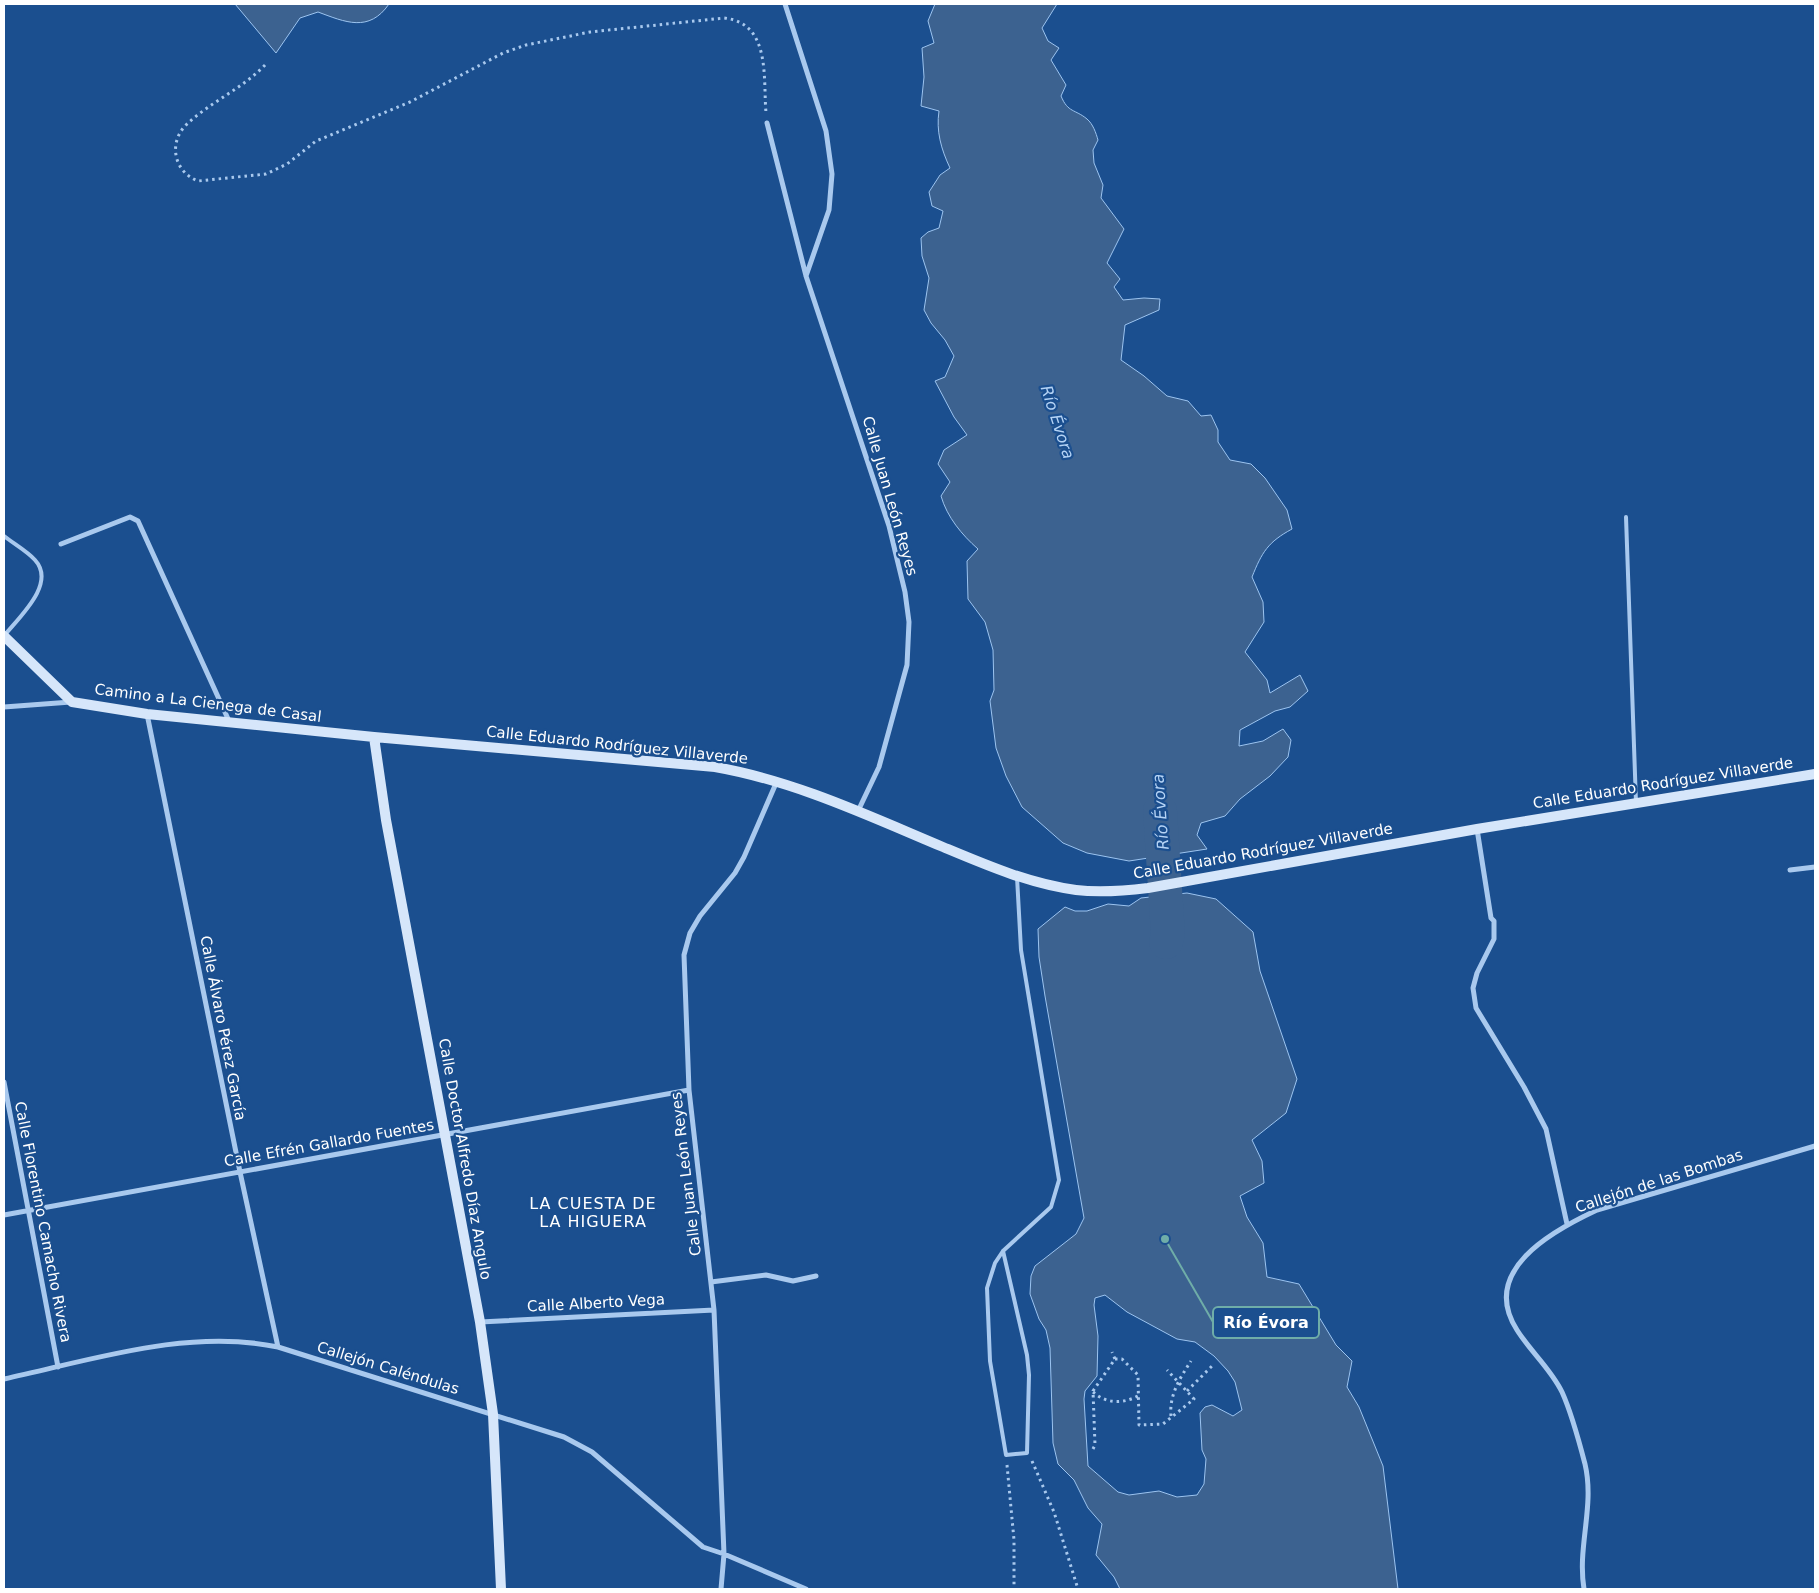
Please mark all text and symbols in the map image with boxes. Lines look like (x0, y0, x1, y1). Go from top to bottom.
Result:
water label: Río Évora (1037, 383, 1078, 461)
street label: Calle Juan León Reyes (859, 414, 921, 578)
street label: Camino a La Cienega de Casal (93, 680, 323, 726)
street label: Calle Eduardo Rodríguez Villaverde (485, 722, 749, 768)
street label: Calle Eduardo Rodríguez Villaverde (1532, 754, 1794, 812)
water label: Río Évora (1148, 773, 1173, 851)
street label: Calle Eduardo Rodríguez Villaverde (1132, 819, 1394, 883)
street label: Calle Álvaro Pérez García (196, 934, 251, 1122)
street label: Calle Doctor Alfredo Díaz Angulo (435, 1037, 495, 1281)
street label: Calle Juan León Reyes (667, 1091, 705, 1257)
street label: Calle Florentino Camacho Rivera (11, 1100, 75, 1344)
street label: Calle Efrén Gallardo Fuentes (223, 1116, 436, 1170)
street label: Callejón de las Bombas (1573, 1145, 1745, 1217)
district label: LA CUESTA DE LA HIGUERA (529, 1194, 657, 1231)
street label: Calle Alberto Vega (527, 1290, 665, 1316)
callout: Río Évora (1213, 1307, 1319, 1338)
text: Río Évora (1223, 1313, 1309, 1332)
street label: Callejón Caléndulas (315, 1338, 461, 1398)

